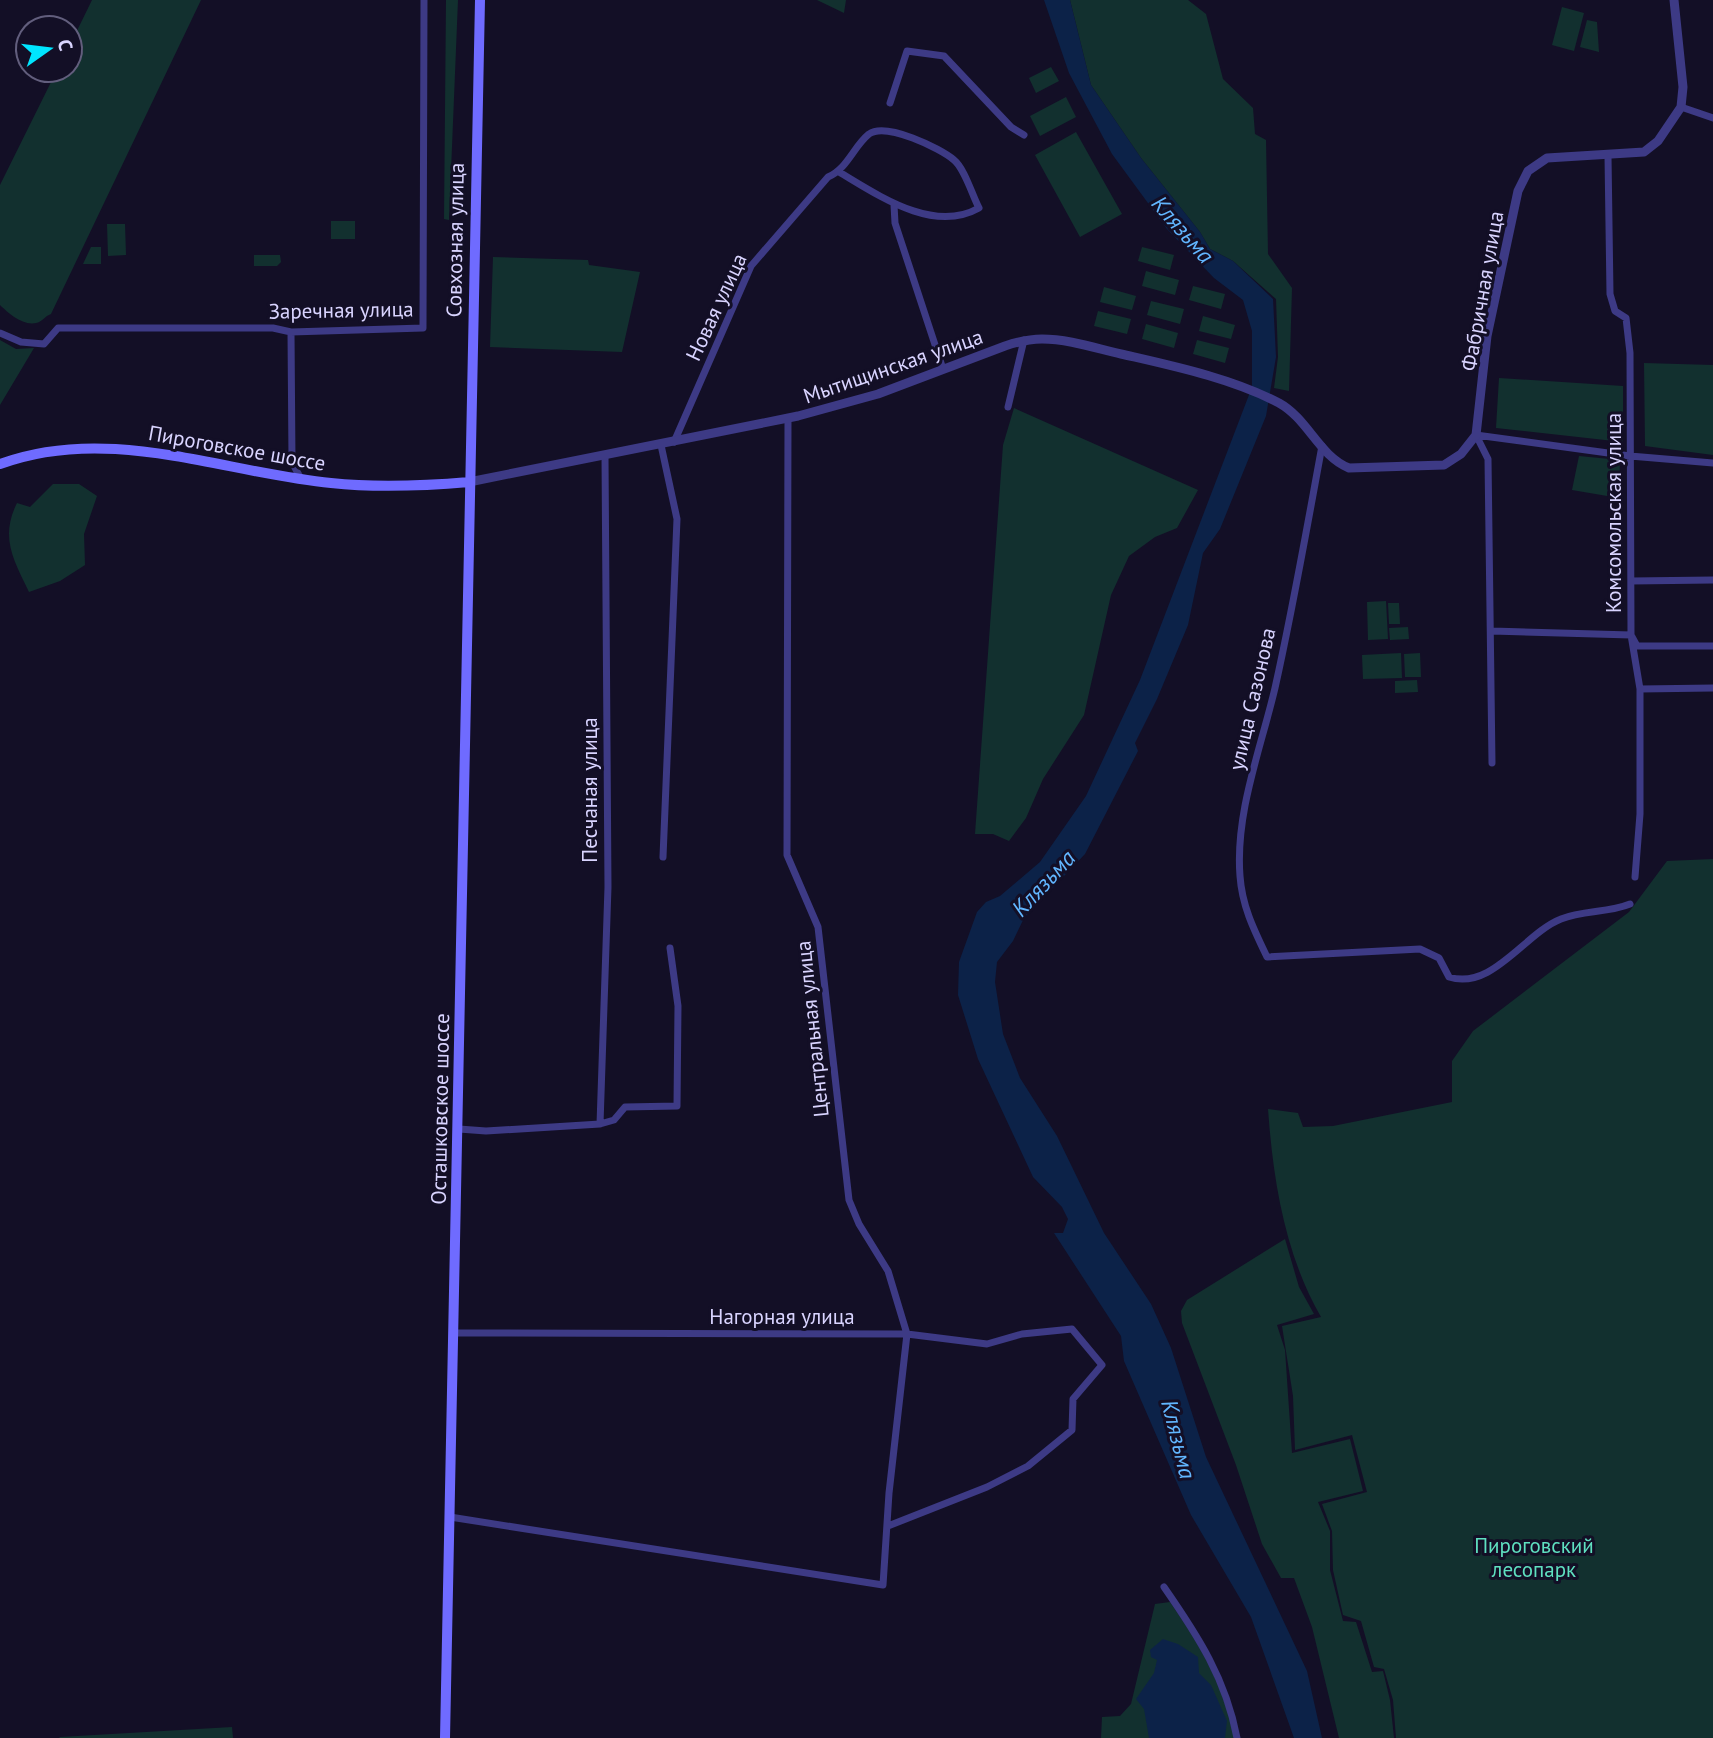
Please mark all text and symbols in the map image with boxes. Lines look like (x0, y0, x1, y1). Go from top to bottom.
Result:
north arrow (14, 14, 84, 84)
text: С (53, 37, 79, 53)
street label: Совхозная улица (440, 162, 470, 318)
water label: Клязьма (1146, 189, 1220, 269)
street label: Фабричная улица (1455, 209, 1509, 373)
street label: Новая улица (679, 249, 753, 365)
street label: Заречная улица (268, 295, 414, 325)
street label: Мытищинская улица (800, 323, 986, 409)
street label: Комсомольская улица (1600, 413, 1627, 613)
street label: Пироговское шоссе (146, 419, 328, 477)
street label: улица Сазонова (1222, 625, 1282, 773)
street label: Песчаная улица (576, 717, 603, 863)
water label: Клязьма (1005, 844, 1081, 922)
street label: Центральная улица (789, 939, 835, 1119)
street label: Осташковское шоссе (425, 1013, 455, 1205)
street label: Нагорная улица (709, 1303, 855, 1330)
water label: Клязьма (1155, 1396, 1203, 1482)
park label: Пироговский лесопарк (1474, 1532, 1594, 1583)

